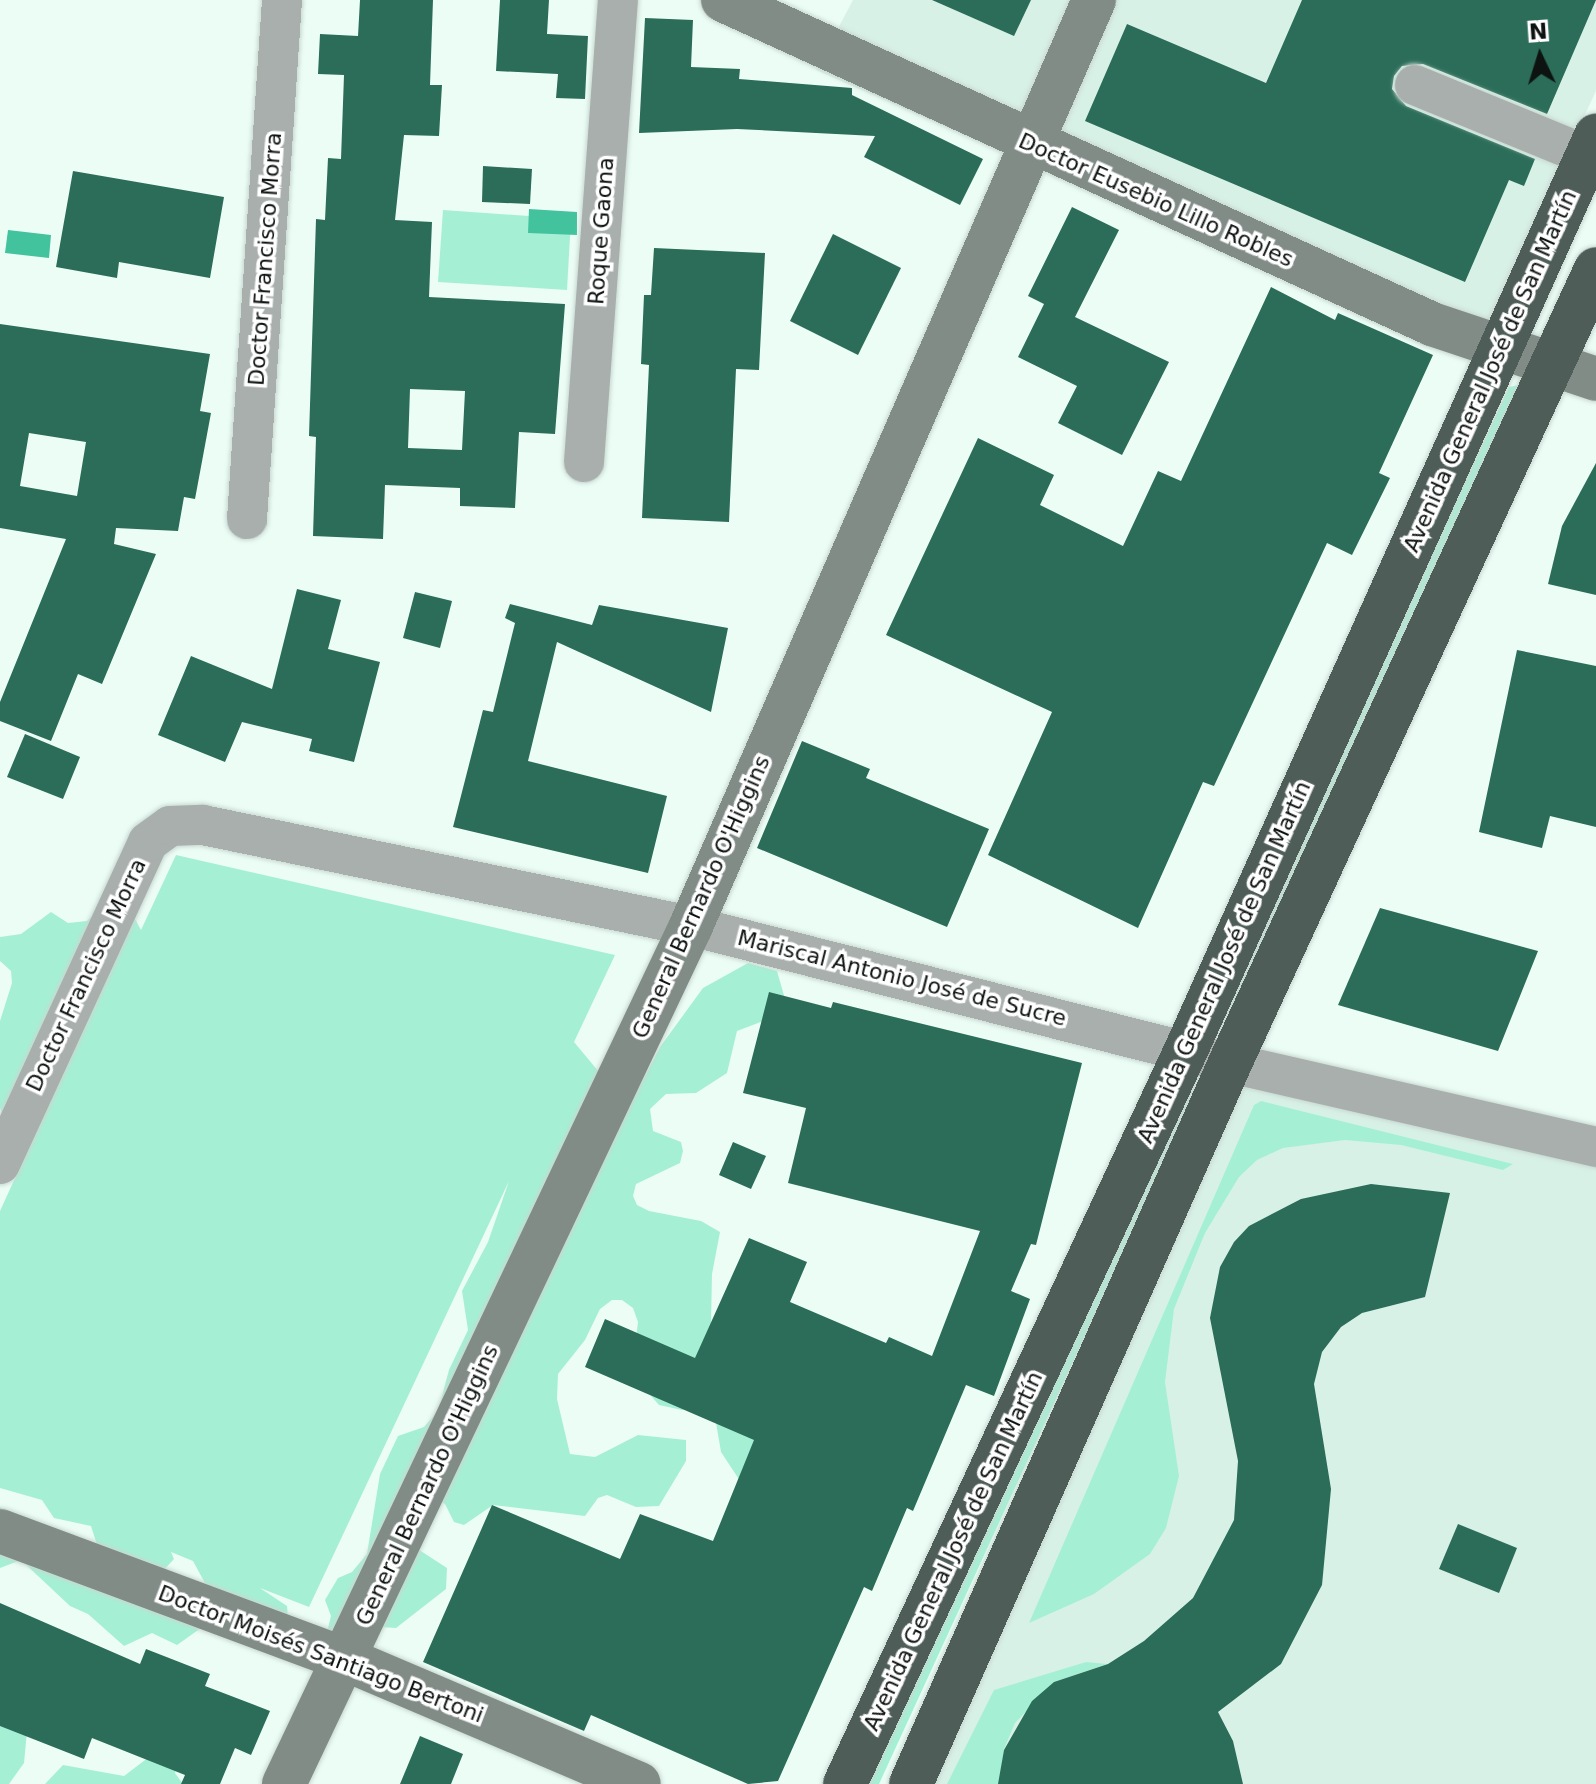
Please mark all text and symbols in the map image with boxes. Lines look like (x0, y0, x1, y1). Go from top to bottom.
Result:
north arrow (1500, 16, 1580, 96)
text: N (1528, 18, 1548, 45)
street label: Doctor Eusebio Lillo Robles (1015, 127, 1297, 273)
street label: Doctor Francisco Morra (243, 131, 287, 387)
street label: Roque Gaona (583, 156, 619, 306)
street label: Avenida General José de San Martín (1398, 186, 1582, 556)
street label: General Bernardo O'Higgins (627, 751, 775, 1043)
street label: Avenida General José de San Martín (1132, 777, 1316, 1147)
street label: Doctor Francisco Morra (20, 854, 152, 1096)
street label: Mariscal Antonio José de Sucre (735, 924, 1069, 1032)
street label: General Bernardo O'Higgins (350, 1340, 504, 1630)
street label: Avenida General José de San Martín (858, 1367, 1048, 1735)
street label: Doctor Moisés Santiago Bertoni (155, 1580, 487, 1728)

